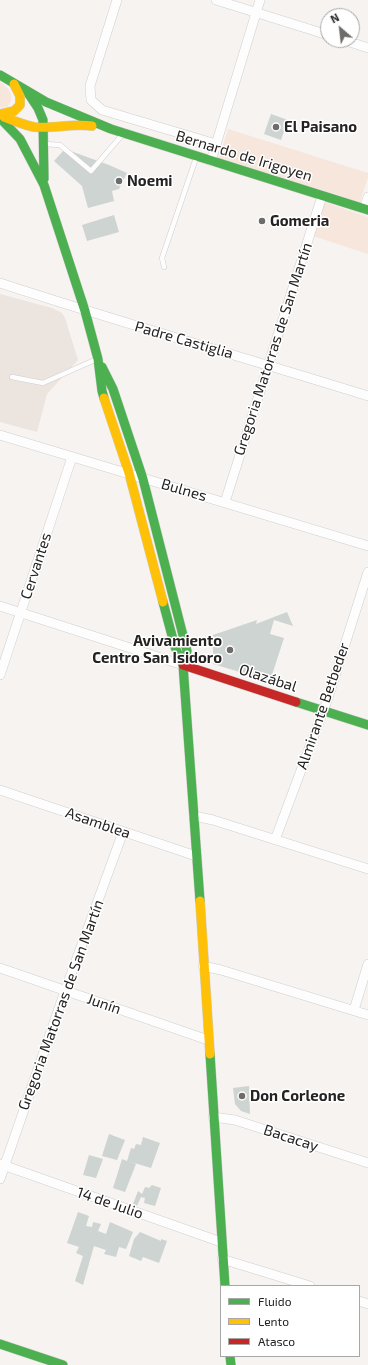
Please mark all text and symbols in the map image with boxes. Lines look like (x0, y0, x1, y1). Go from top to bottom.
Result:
north arrow (320, 8, 360, 48)
text: N (328, 10, 341, 25)
place label: El Paisano (284, 118, 357, 136)
marker: El Paisano (271, 122, 281, 132)
street label: Bernardo de Irigoyen (174, 127, 314, 185)
place label: Noemi (127, 172, 172, 190)
marker: Noemi (114, 176, 124, 186)
place label: Gomeria (270, 212, 329, 230)
marker: Gomeria (257, 216, 267, 226)
street label: Gregoria Matorras de San Martín (230, 240, 316, 458)
street label: Padre Castiglia (133, 317, 235, 363)
street label: Bulnes (159, 475, 209, 505)
street label: Cervantes (17, 530, 55, 602)
place label: Avivamiento Centro San Isidoro (92, 632, 222, 667)
street label: Almirante Betbeder (293, 640, 353, 772)
marker: Avivamiento Centro San Isidoro (225, 645, 235, 655)
street label: Olazábal (237, 660, 299, 696)
street label: Asamblea (63, 803, 133, 843)
street label: Gregoria Matorras de San Martín (14, 897, 108, 1113)
street label: Junín (85, 990, 123, 1018)
place label: Don Corleone (250, 1087, 345, 1105)
marker: Don Corleone (237, 1091, 247, 1101)
street label: Bacacay (261, 1121, 321, 1155)
street label: 14 de Julio (75, 1183, 145, 1223)
legend (220, 1285, 360, 1357)
text: Fluido (258, 1294, 292, 1308)
text: Lento (258, 1314, 289, 1328)
text: Atasco (258, 1334, 295, 1348)

